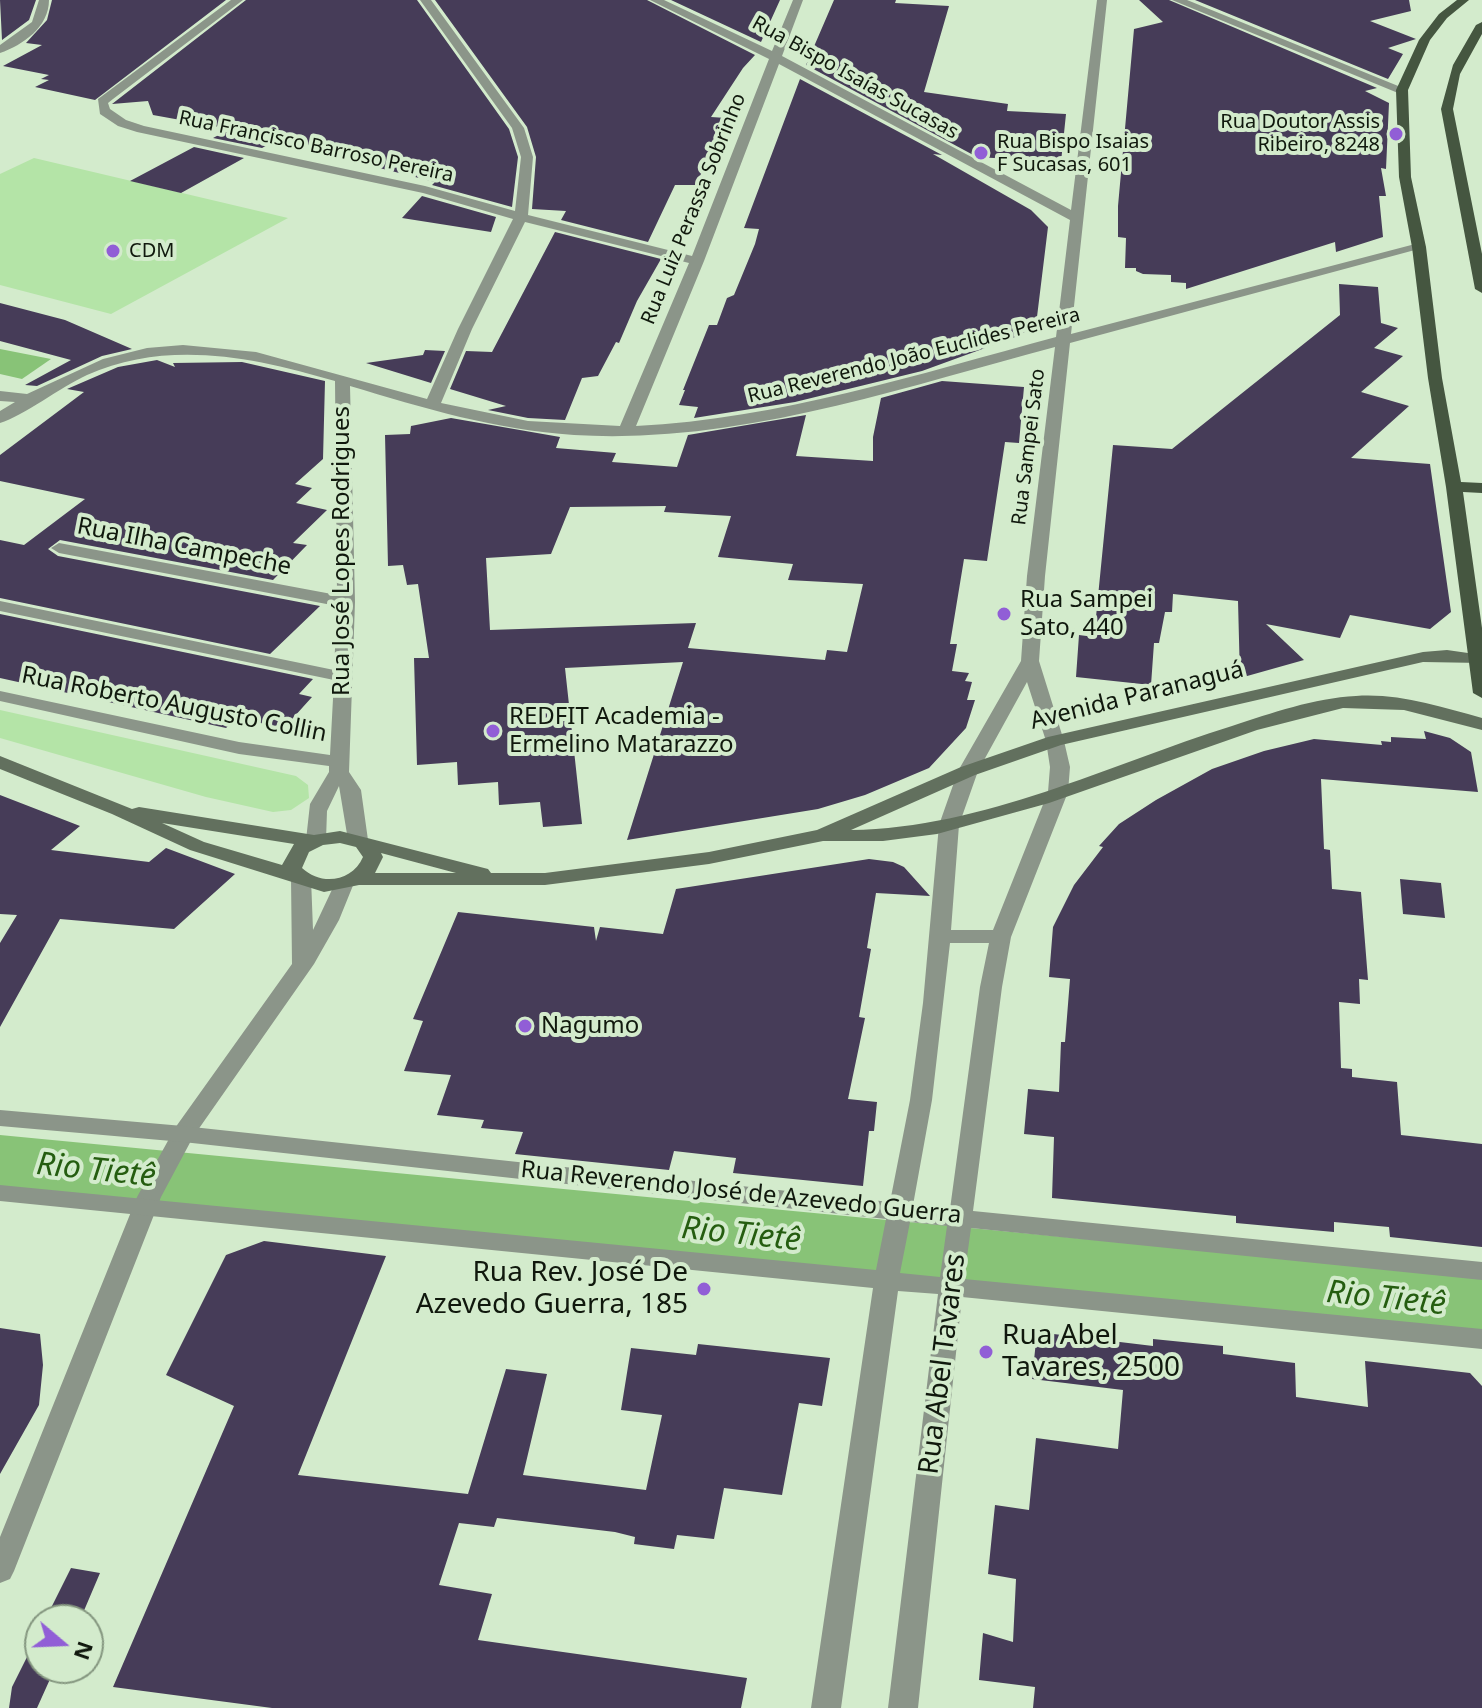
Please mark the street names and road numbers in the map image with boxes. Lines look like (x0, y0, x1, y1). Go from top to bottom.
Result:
street label: Rua Bispo Isaías Sucasas (748, 11, 962, 145)
street label: Rua Luiz Perassa Sobrinho (637, 90, 751, 328)
street label: Rua Francisco Barroso Pereira (176, 106, 456, 188)
street label: Rua Reverendo João Euclides Pereira (745, 303, 1083, 409)
street label: Rua Sampei Sato (1007, 367, 1051, 527)
street label: Rua José Lopes Rodrigues (328, 406, 356, 696)
street label: Rua Ilha Campeche (74, 512, 294, 582)
street label: Avenida Paranaguá (1027, 656, 1247, 736)
street label: Rua Roberto Augusto Collin (19, 661, 329, 749)
street label: Rua Reverendo José de Azevedo Guerra (519, 1156, 963, 1230)
street label: Rua Abel Tavares (913, 1252, 973, 1476)

